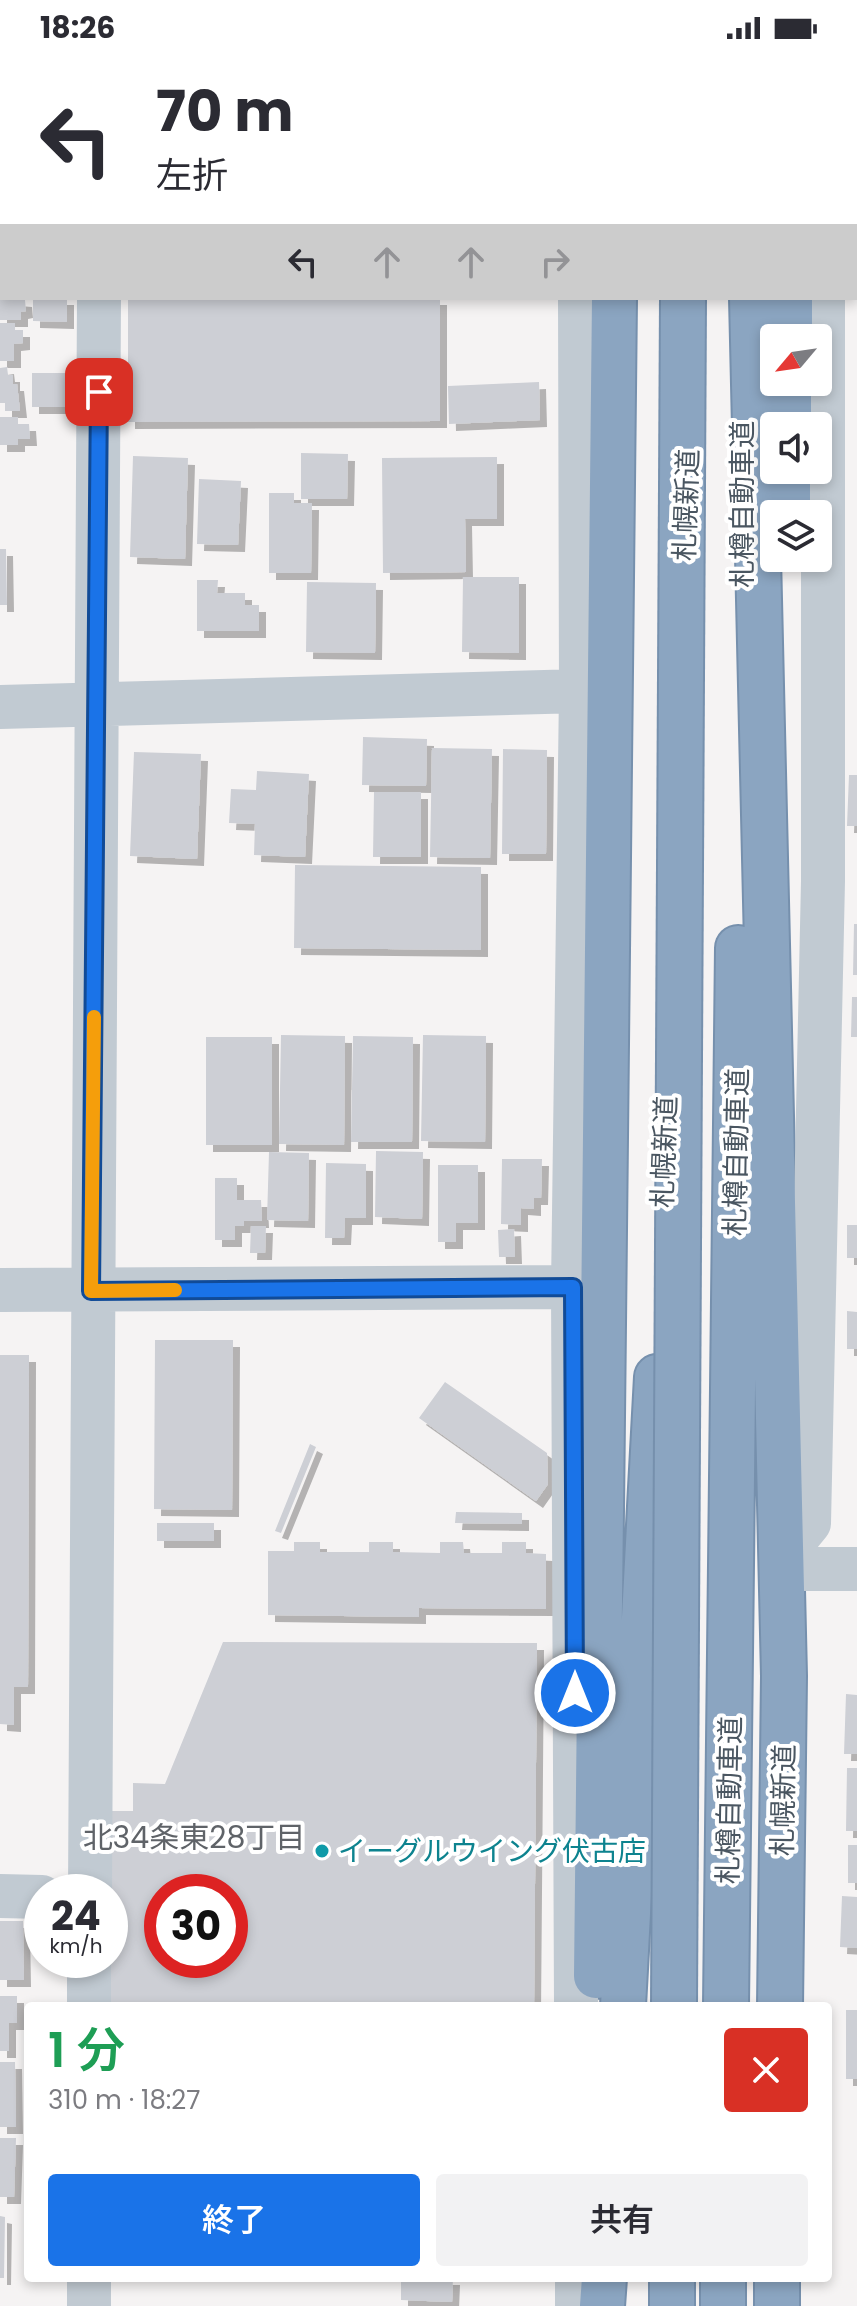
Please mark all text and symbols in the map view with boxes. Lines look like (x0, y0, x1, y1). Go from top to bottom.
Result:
text: 18:26 (40, 6, 115, 49)
text: 70 m (156, 72, 294, 151)
icon: left (24, 88, 128, 192)
text: 左折 (156, 150, 228, 201)
icon: left (281, 240, 325, 284)
icon: ahead (365, 240, 409, 284)
icon: ahead (449, 240, 493, 284)
icon: right (533, 240, 577, 284)
north arrow (760, 324, 832, 396)
map controls (760, 324, 832, 572)
pin (65, 358, 133, 426)
icon: arrive (77, 370, 121, 414)
button: sound (760, 412, 832, 484)
street label: 札樽自動車道 (723, 420, 762, 588)
street label: 札幌新道 (665, 448, 708, 562)
button: layers (760, 500, 832, 572)
street label: 札樽自動車道 (716, 1068, 757, 1236)
street label: 札幌新道 (643, 1095, 686, 1209)
position arrow (533, 1651, 617, 1735)
street label: 札樽自動車道 (709, 1716, 750, 1884)
street label: 札幌新道 (763, 1744, 804, 1856)
district label: 北34条東28丁目 (83, 1816, 305, 1859)
place label: イーグルウイング伏古店 (338, 1832, 646, 1871)
marker: イーグルウイング伏古店 (313, 1842, 331, 1860)
speed limit sign: 30 (144, 1874, 248, 1978)
text: 24 (51, 1888, 101, 1944)
text: km/h (49, 1932, 103, 1960)
text: 1 分 (48, 2017, 125, 2084)
button: close (724, 2028, 808, 2112)
text: 310 m · 18:27 (48, 2082, 201, 2118)
button: 終了 (48, 2174, 420, 2266)
button: 共有 (436, 2174, 808, 2266)

